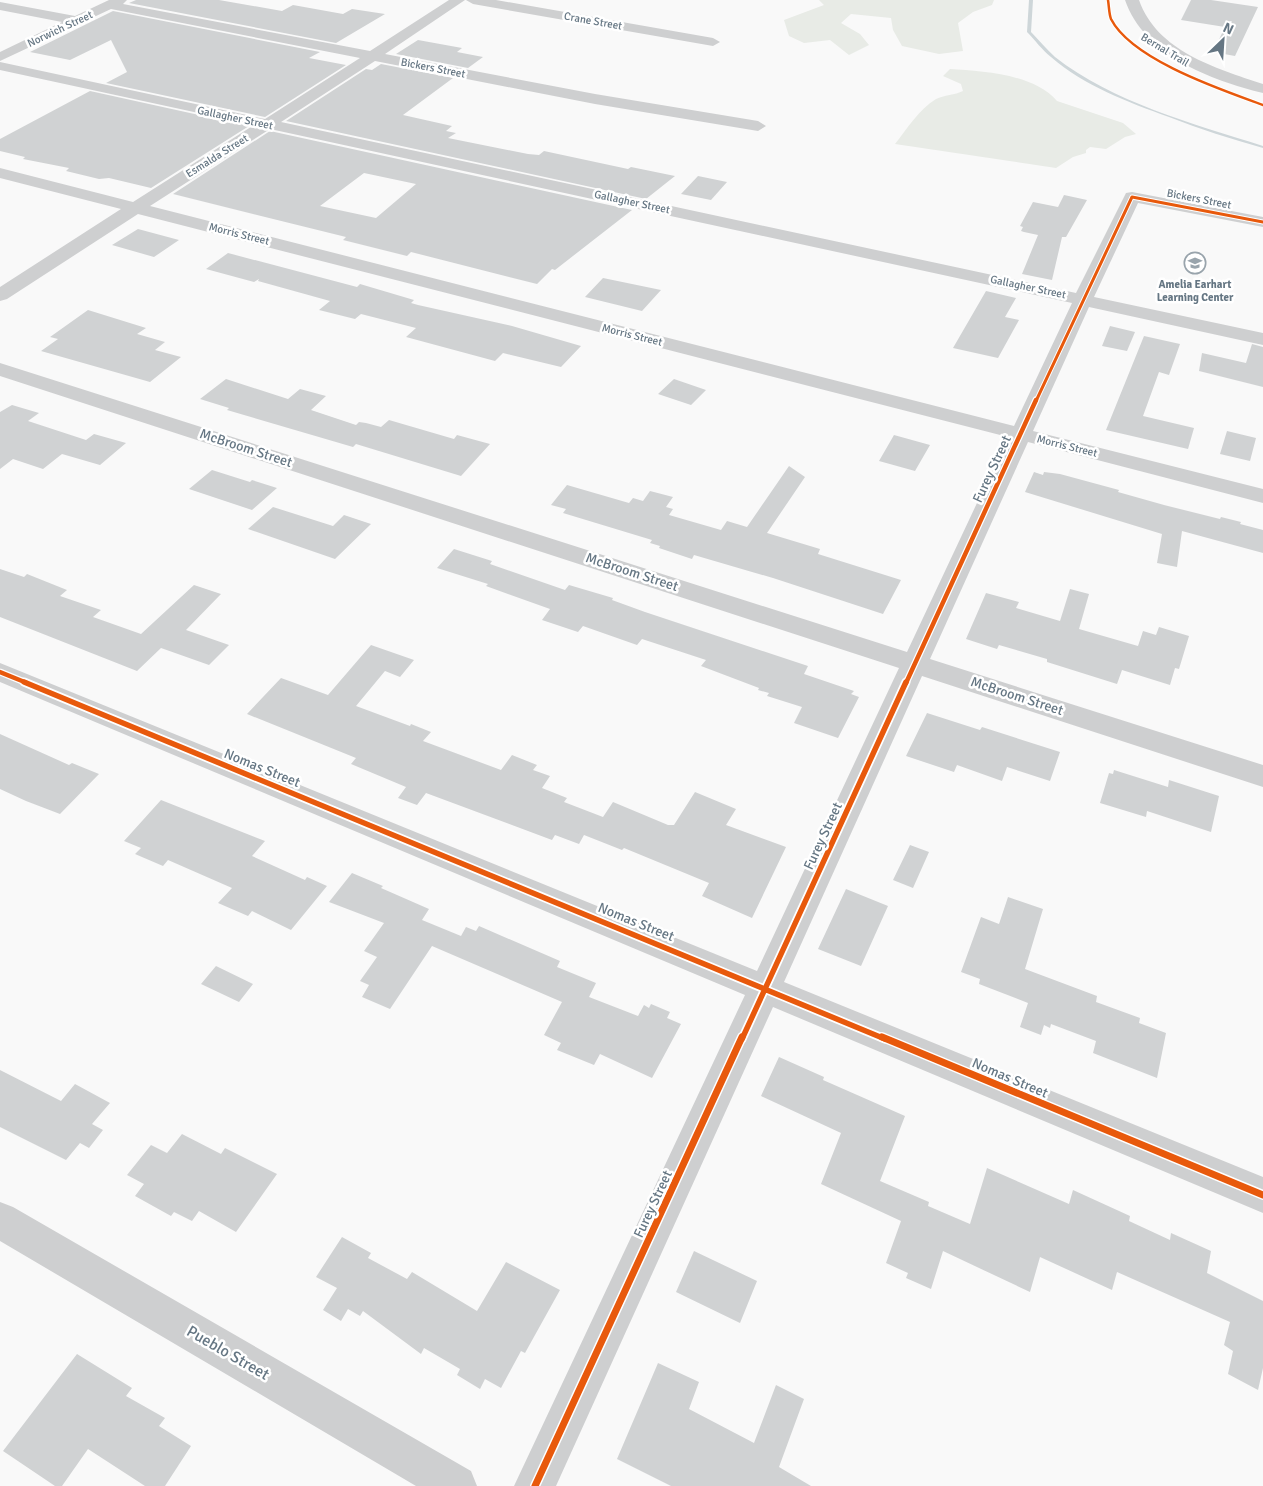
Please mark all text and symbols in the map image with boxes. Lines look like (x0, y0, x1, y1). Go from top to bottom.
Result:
street label: Norwich Street (25, 8, 95, 50)
street label: Crane Street (563, 9, 623, 33)
north arrow (1198, 15, 1248, 65)
text: N (1220, 19, 1236, 38)
street label: Bernal Trail (1138, 30, 1192, 70)
street label: Bickers Street (400, 55, 467, 81)
street label: Gallagher Street (196, 104, 274, 132)
street label: Esmalda Street (183, 132, 251, 180)
street label: Bickers Street (1166, 186, 1233, 212)
street label: Gallagher Street (593, 188, 671, 216)
street label: Morris Street (207, 220, 271, 248)
school or university icon: Amelia Earhart Learning Center (1183, 251, 1207, 275)
street label: Gallagher Street (989, 273, 1067, 301)
place label: Amelia Earhart Learning Center (1157, 278, 1234, 304)
street label: Morris Street (600, 321, 664, 349)
street label: McBroom Street (198, 425, 295, 471)
street label: Morris Street (1035, 432, 1099, 460)
street label: Furey Street (969, 433, 1015, 505)
street label: McBroom Street (584, 549, 681, 595)
street label: McBroom Street (969, 673, 1066, 719)
street label: Nomas Street (221, 745, 303, 791)
street label: Furey Street (800, 800, 846, 872)
street label: Nomas Street (595, 899, 677, 945)
street label: Nomas Street (970, 1054, 1051, 1102)
street label: Furey Street (630, 1168, 676, 1240)
street label: Pueblo Street (183, 1321, 273, 1385)

